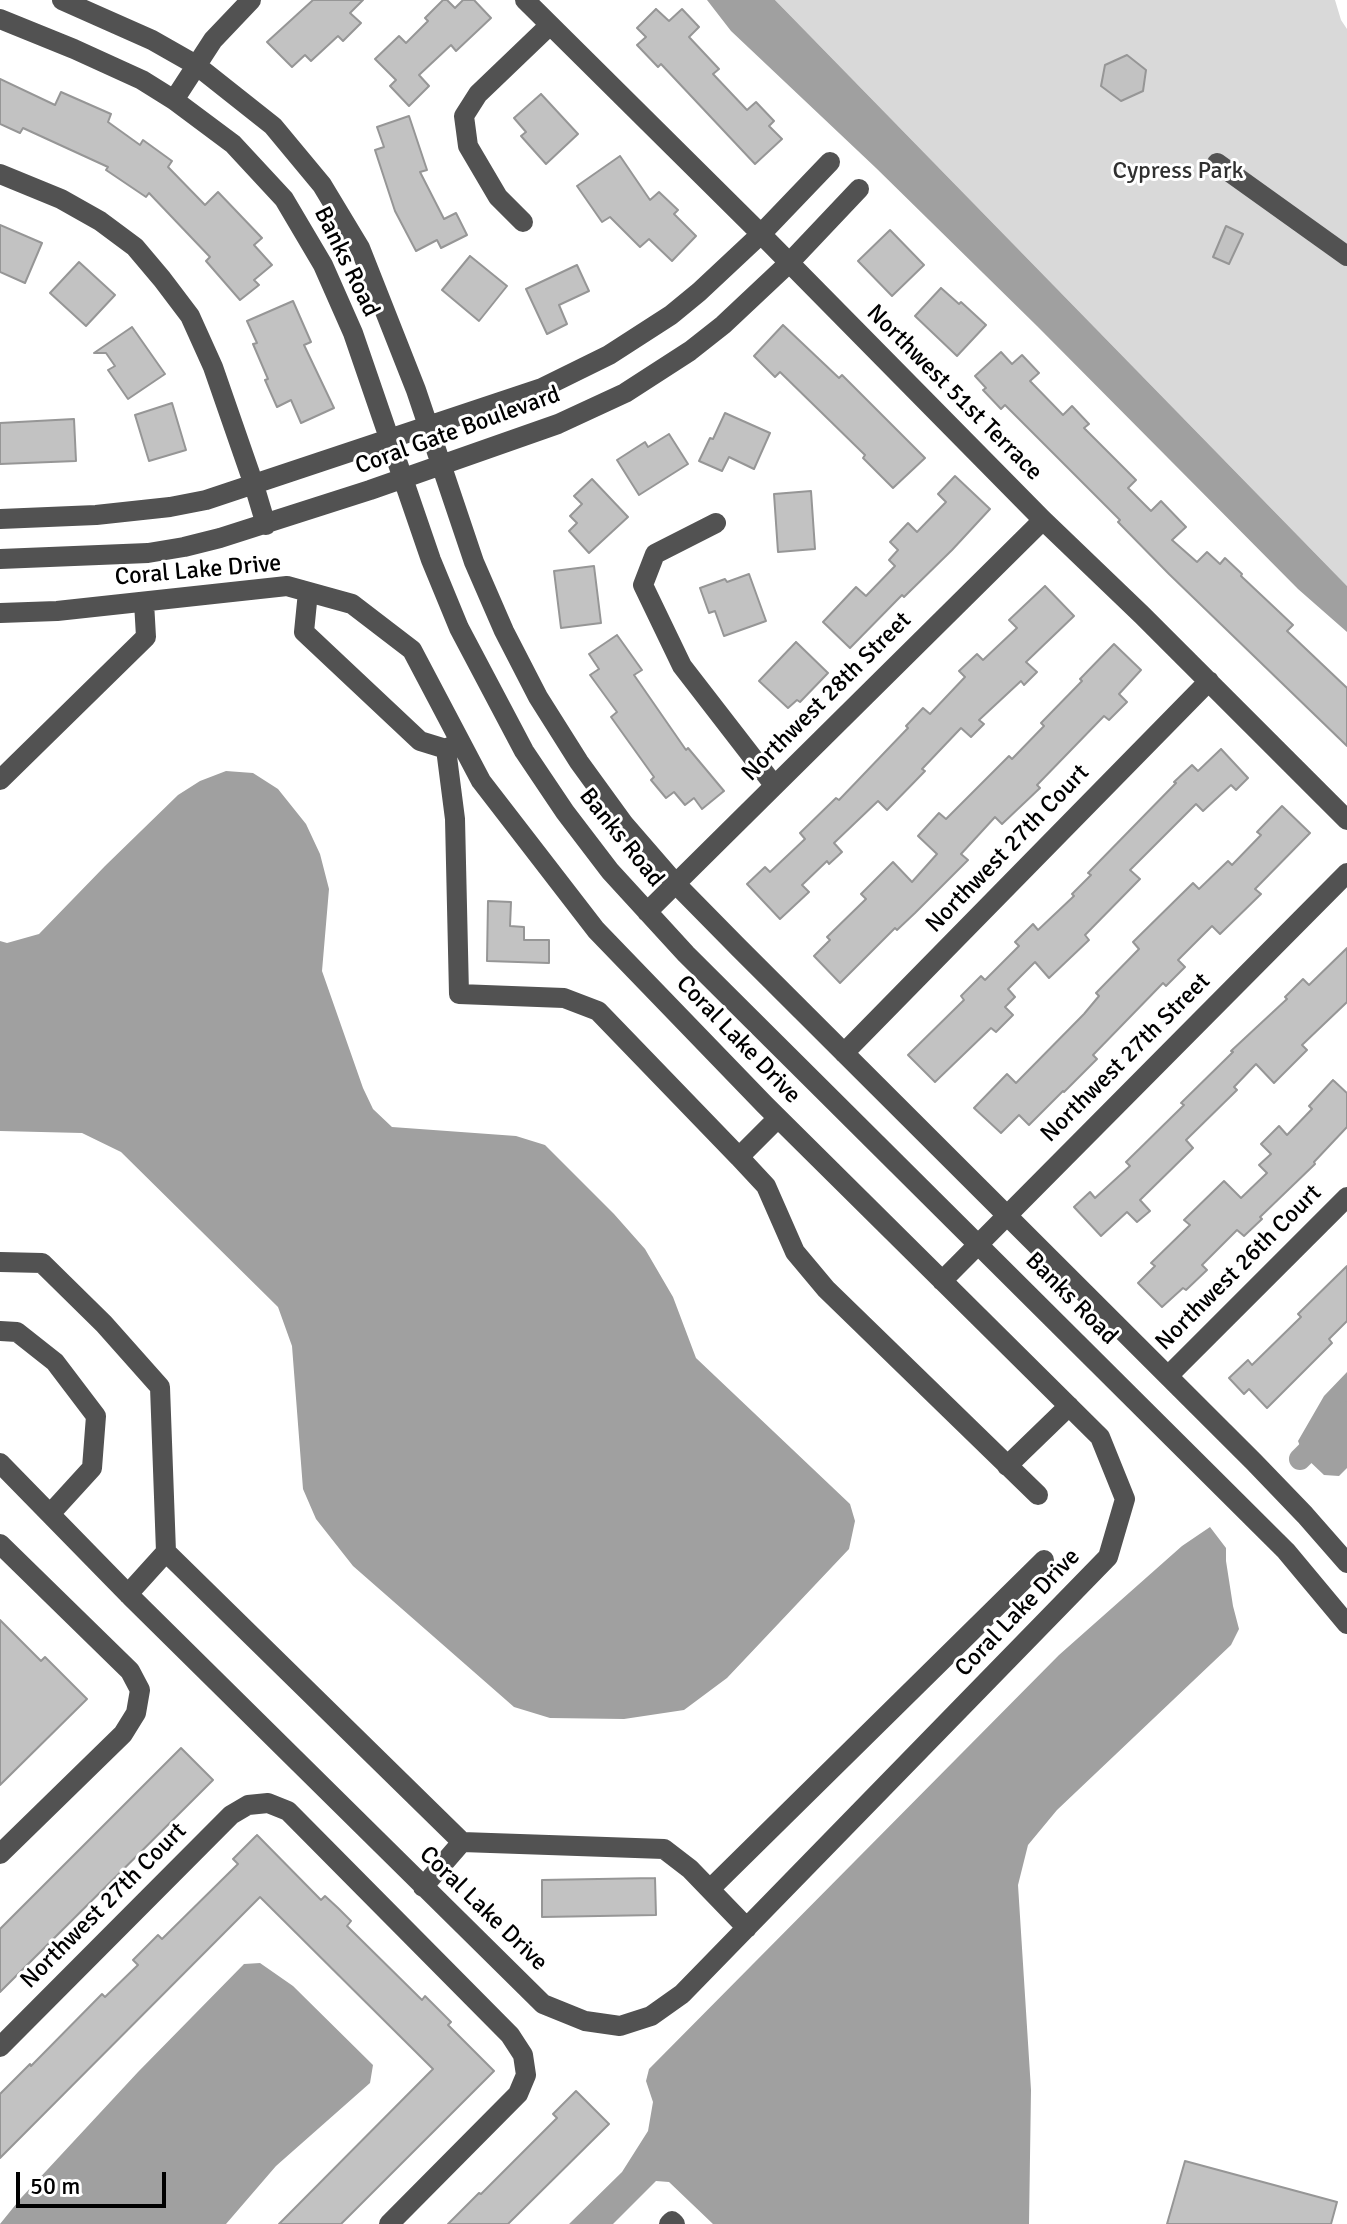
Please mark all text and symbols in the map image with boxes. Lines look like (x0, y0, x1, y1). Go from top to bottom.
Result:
park label: Cypress Park (1112, 158, 1244, 186)
street label: Banks Road (307, 202, 385, 322)
street label: Northwest 51st Terrace (860, 299, 1048, 487)
street label: Coral Gate Boulevard (352, 381, 564, 481)
street label: Coral Lake Drive (114, 549, 282, 593)
street label: Northwest 28th Street (736, 606, 918, 788)
street label: Northwest 27th Court (920, 759, 1096, 939)
street label: Banks Road (572, 783, 670, 893)
street label: Northwest 27th Street (1035, 967, 1217, 1149)
street label: Coral Lake Drive (670, 970, 806, 1110)
street label: Northwest 26th Court (1150, 1179, 1328, 1357)
street label: Banks Road (1019, 1247, 1123, 1351)
street label: Coral Lake Drive (950, 1543, 1086, 1683)
street label: Northwest 27th Court (15, 1817, 193, 1995)
street label: Coral Lake Drive (413, 1841, 553, 1977)
scale bar (20, 2156, 170, 2206)
text: 50 m (30, 2171, 80, 2201)

